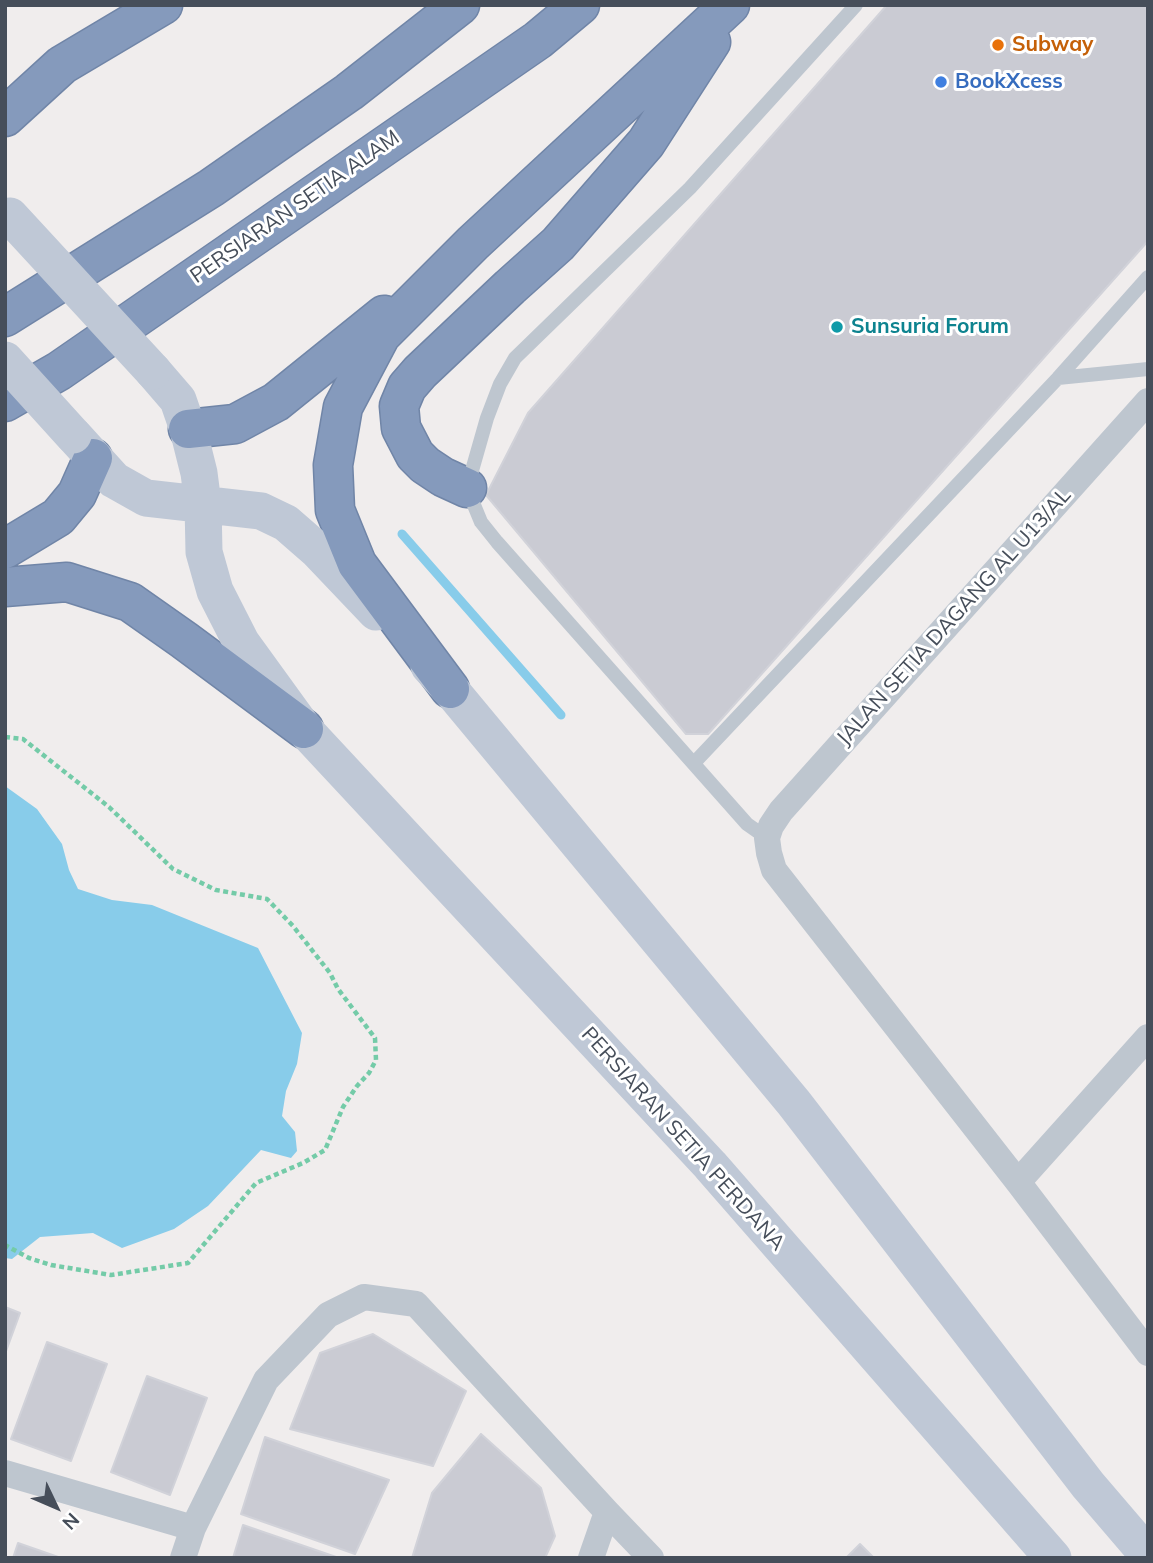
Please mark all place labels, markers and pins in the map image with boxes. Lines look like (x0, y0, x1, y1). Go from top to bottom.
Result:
place label: Subway (1012, 32, 1094, 58)
marker: Subway (990, 37, 1006, 53)
place label: BookXcess (955, 69, 1063, 95)
marker: BookXcess (933, 74, 949, 90)
place label: Sunsuria Forum (851, 314, 1009, 340)
marker: Sunsuria Forum (829, 319, 845, 335)

